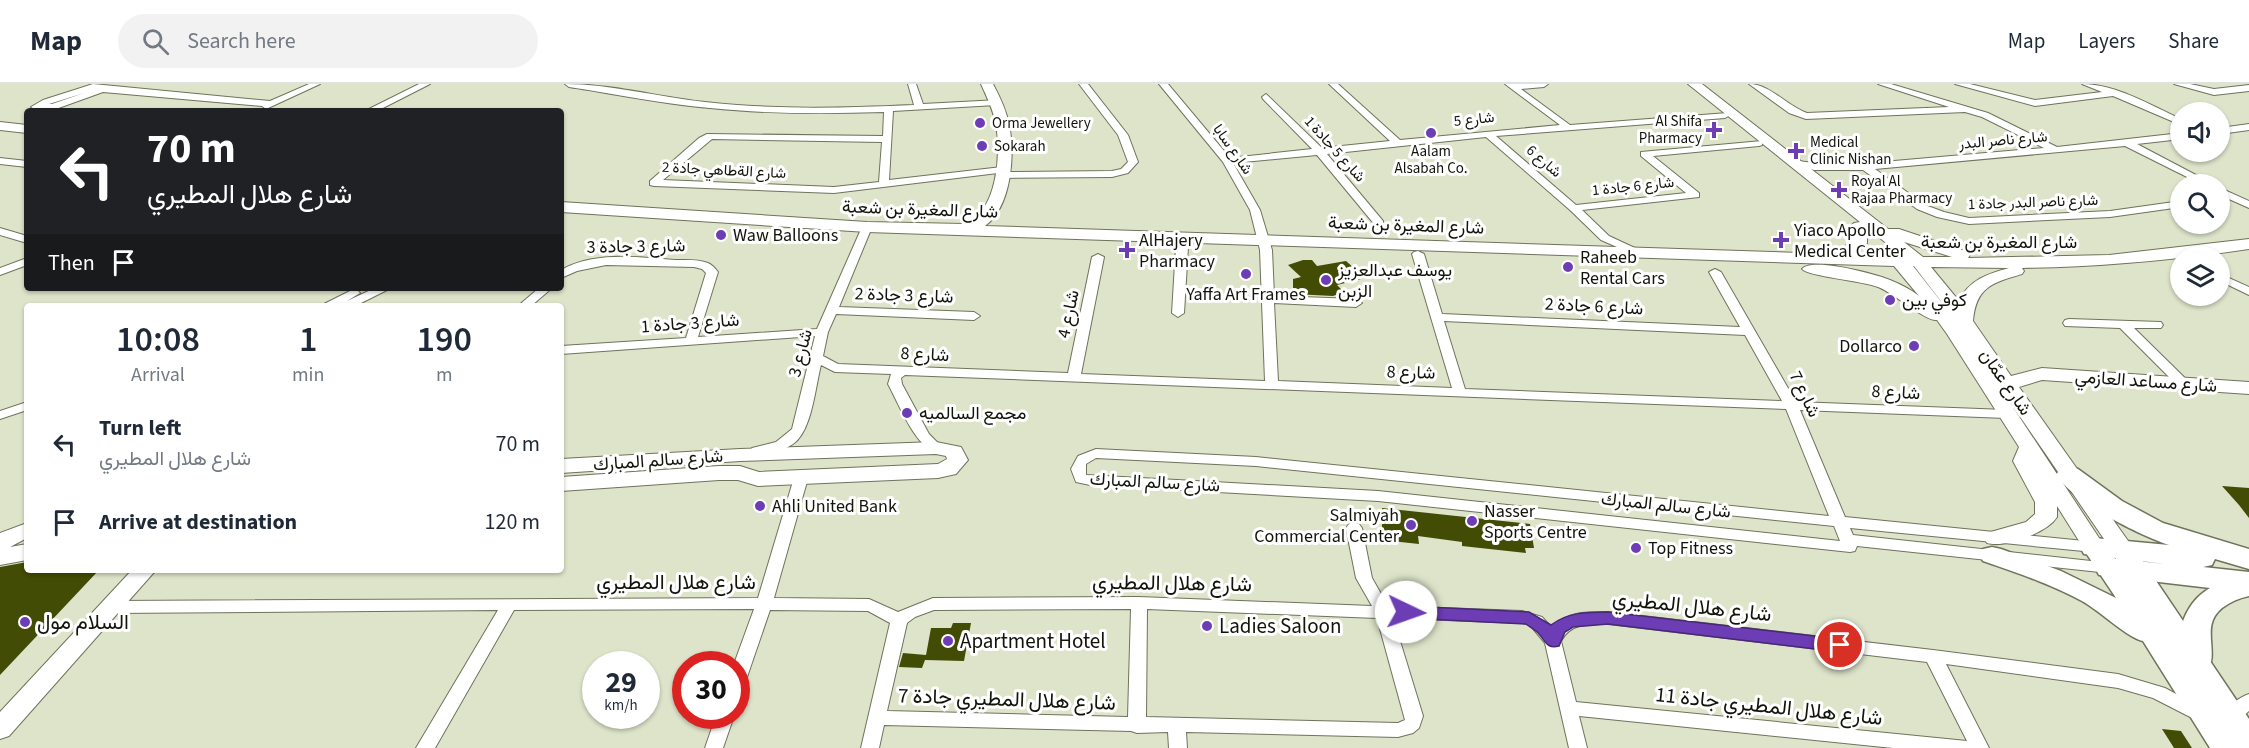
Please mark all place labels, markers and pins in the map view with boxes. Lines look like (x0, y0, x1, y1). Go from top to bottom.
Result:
place label: Al Shifa Pharmacy (1639, 111, 1702, 149)
place label: Orma Jewellery (992, 113, 1091, 134)
marker: Orma Jewellery (973, 116, 987, 130)
marker: Al Shifa Pharmacy (1707, 123, 1721, 137)
marker: Aalam Alsabah Co. (1424, 126, 1438, 140)
place label: Medical Clinic Nishan (1810, 132, 1891, 170)
place label: Sokarah (994, 136, 1046, 157)
marker: Sokarah (975, 139, 989, 153)
place label: Aalam Alsabah Co. (1395, 141, 1467, 179)
marker: Medical Clinic Nishan (1787, 142, 1805, 160)
place label: Royal Al Rajaa Pharmacy (1851, 171, 1952, 209)
marker: Royal Al Rajaa Pharmacy (1832, 183, 1846, 197)
place label: Yiaco Apollo Medical Center (1793, 218, 1907, 264)
place label: Waw Balloons (733, 223, 838, 248)
marker: Waw Balloons (714, 228, 728, 242)
place label: AlHajery Pharmacy (1139, 228, 1216, 274)
marker: Yiaco Apollo Medical Center (1772, 231, 1790, 249)
marker: AlHajery Pharmacy (1120, 243, 1134, 257)
place label: Raheeb Rental Cars (1580, 245, 1665, 291)
place label: يوسف عبدالعزيز الزبن (1337, 258, 1452, 304)
marker: Raheeb Rental Cars (1561, 260, 1575, 274)
marker: Yaffa Art Frames (1239, 267, 1253, 281)
marker: يوسف عبدالعزيز الزبن (1319, 273, 1333, 287)
place label: Yaffa Art Frames (1185, 282, 1306, 307)
place label: كوفي بين (1902, 288, 1967, 315)
marker: كوفي بين (1883, 293, 1897, 307)
place label: Dollarco (1839, 334, 1902, 359)
marker: Dollarco (1907, 339, 1921, 353)
place label: مجمع السالميه (919, 401, 1026, 426)
marker: مجمع السالميه (900, 406, 914, 420)
place label: Ahli United Bank (772, 494, 897, 519)
marker: Ahli United Bank (753, 499, 767, 513)
place label: Nasser Sports Centre (1484, 499, 1587, 545)
place label: Salmiyah Commercial Center (1254, 503, 1400, 549)
marker: Nasser Sports Centre (1465, 514, 1479, 528)
marker: Salmiyah Commercial Center (1404, 518, 1418, 532)
place label: Top Fitness (1648, 536, 1733, 561)
marker: Top Fitness (1629, 541, 1643, 555)
place label: السلام مول (37, 607, 129, 637)
place label: Ladies Saloon (1219, 611, 1341, 641)
marker: السلام مول (18, 615, 32, 629)
marker: Ladies Saloon (1200, 619, 1214, 633)
pin (1814, 619, 1865, 670)
place label: Apartment Hotel (960, 626, 1106, 656)
marker: Apartment Hotel (941, 634, 955, 648)

